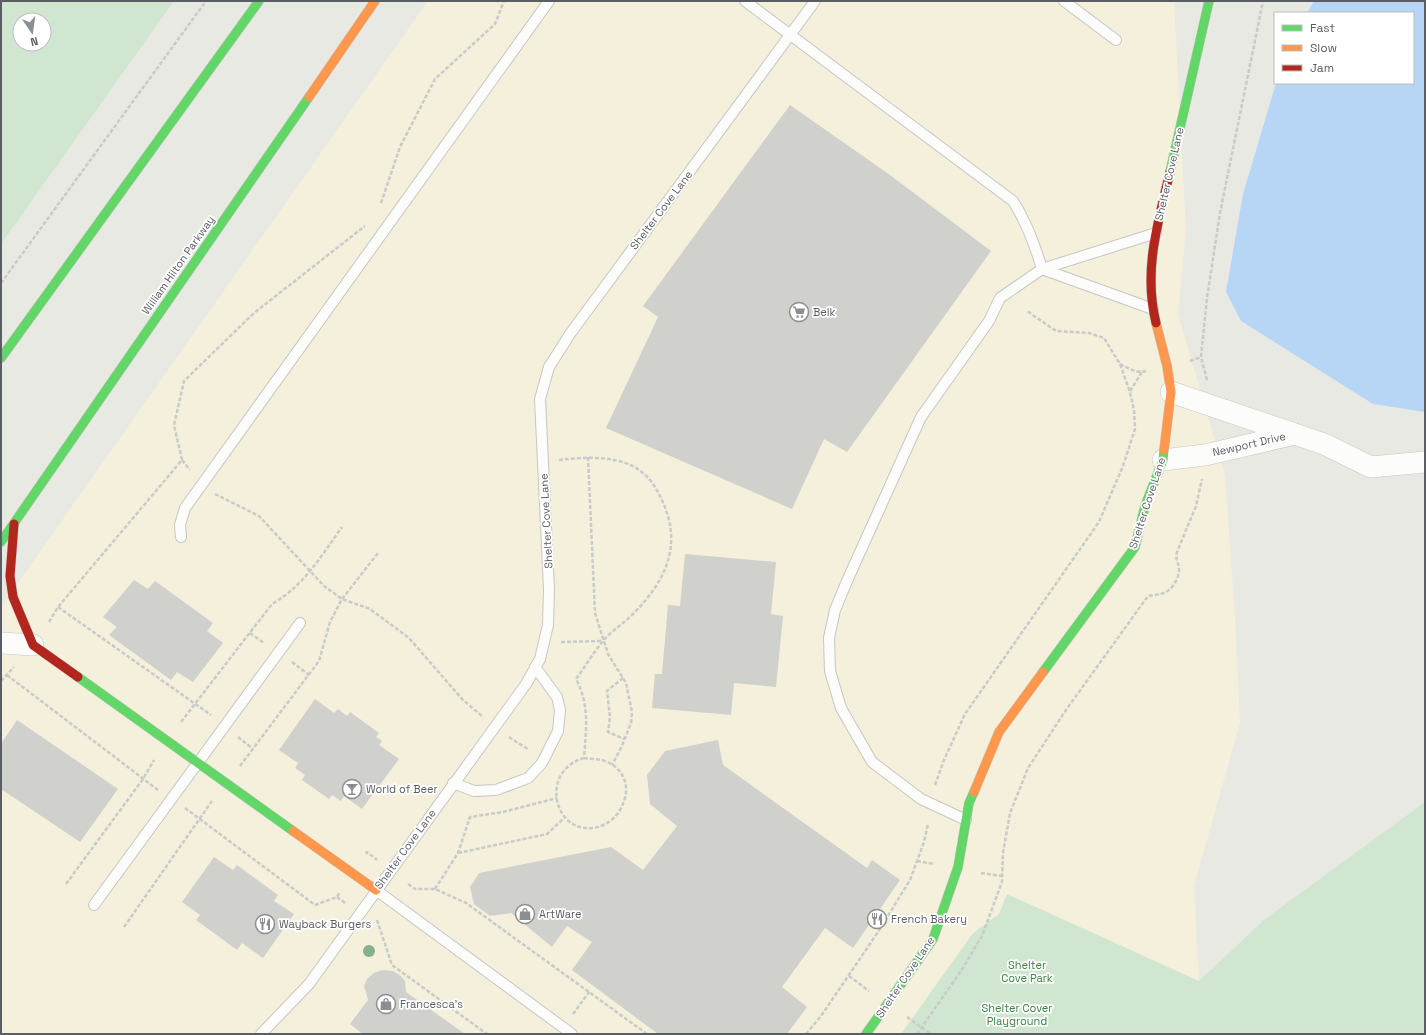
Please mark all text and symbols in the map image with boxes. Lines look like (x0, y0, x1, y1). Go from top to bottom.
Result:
north arrow (12, 12, 52, 52)
legend (1274, 12, 1414, 84)
text: Fast (1310, 20, 1335, 36)
text: N (29, 34, 39, 49)
text: Slow (1310, 40, 1337, 56)
text: Jam (1310, 60, 1334, 76)
street label: Shelter Cove Lane (1151, 126, 1187, 222)
street label: Shelter Cove Lane (627, 168, 695, 252)
street label: William Hilton Parkway (139, 213, 217, 317)
supermarket icon: Belk (788, 301, 810, 323)
place label: Belk (813, 305, 835, 319)
street label: Newport Drive (1211, 429, 1287, 459)
street label: Shelter Cove Lane (1126, 456, 1168, 550)
street label: Shelter Cove Lane (537, 473, 555, 569)
bar icon: World of Beer (341, 778, 363, 800)
place label: World of Beer (366, 782, 438, 796)
street label: Shelter Cove Lane (371, 806, 439, 892)
shop icon: ArtWare (514, 903, 536, 925)
place label: ArtWare (539, 907, 581, 921)
restaurant icon: French Bakery (866, 908, 888, 930)
place label: French Bakery (891, 912, 967, 926)
restaurant icon: Wayback Burgers (254, 913, 276, 935)
place label: Wayback Burgers (279, 917, 372, 931)
street label: Shelter Cove Lane (873, 934, 937, 1020)
park label: Shelter Cove Park (1001, 958, 1053, 985)
shop icon: Francesca's (375, 993, 397, 1015)
place label: Francesca's (400, 997, 463, 1011)
park label: Shelter Cover Playground (981, 1001, 1053, 1028)

